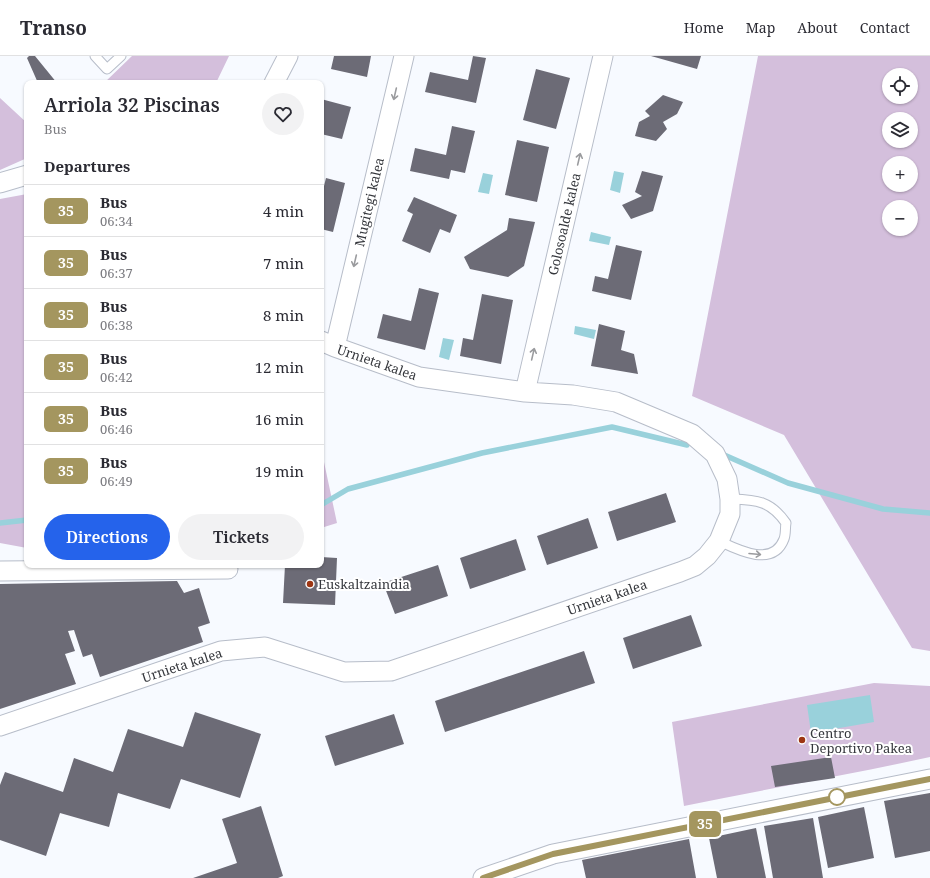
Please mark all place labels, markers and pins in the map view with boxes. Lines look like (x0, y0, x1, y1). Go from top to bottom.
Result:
place label: Euskaltzaindia (318, 575, 410, 593)
marker: Euskaltzaindia (305, 579, 315, 589)
place label: Centro Deportivo Pakea (810, 724, 912, 757)
marker: Centro Deportivo Pakea (797, 735, 807, 745)
unlabelled marker (828, 788, 846, 806)

